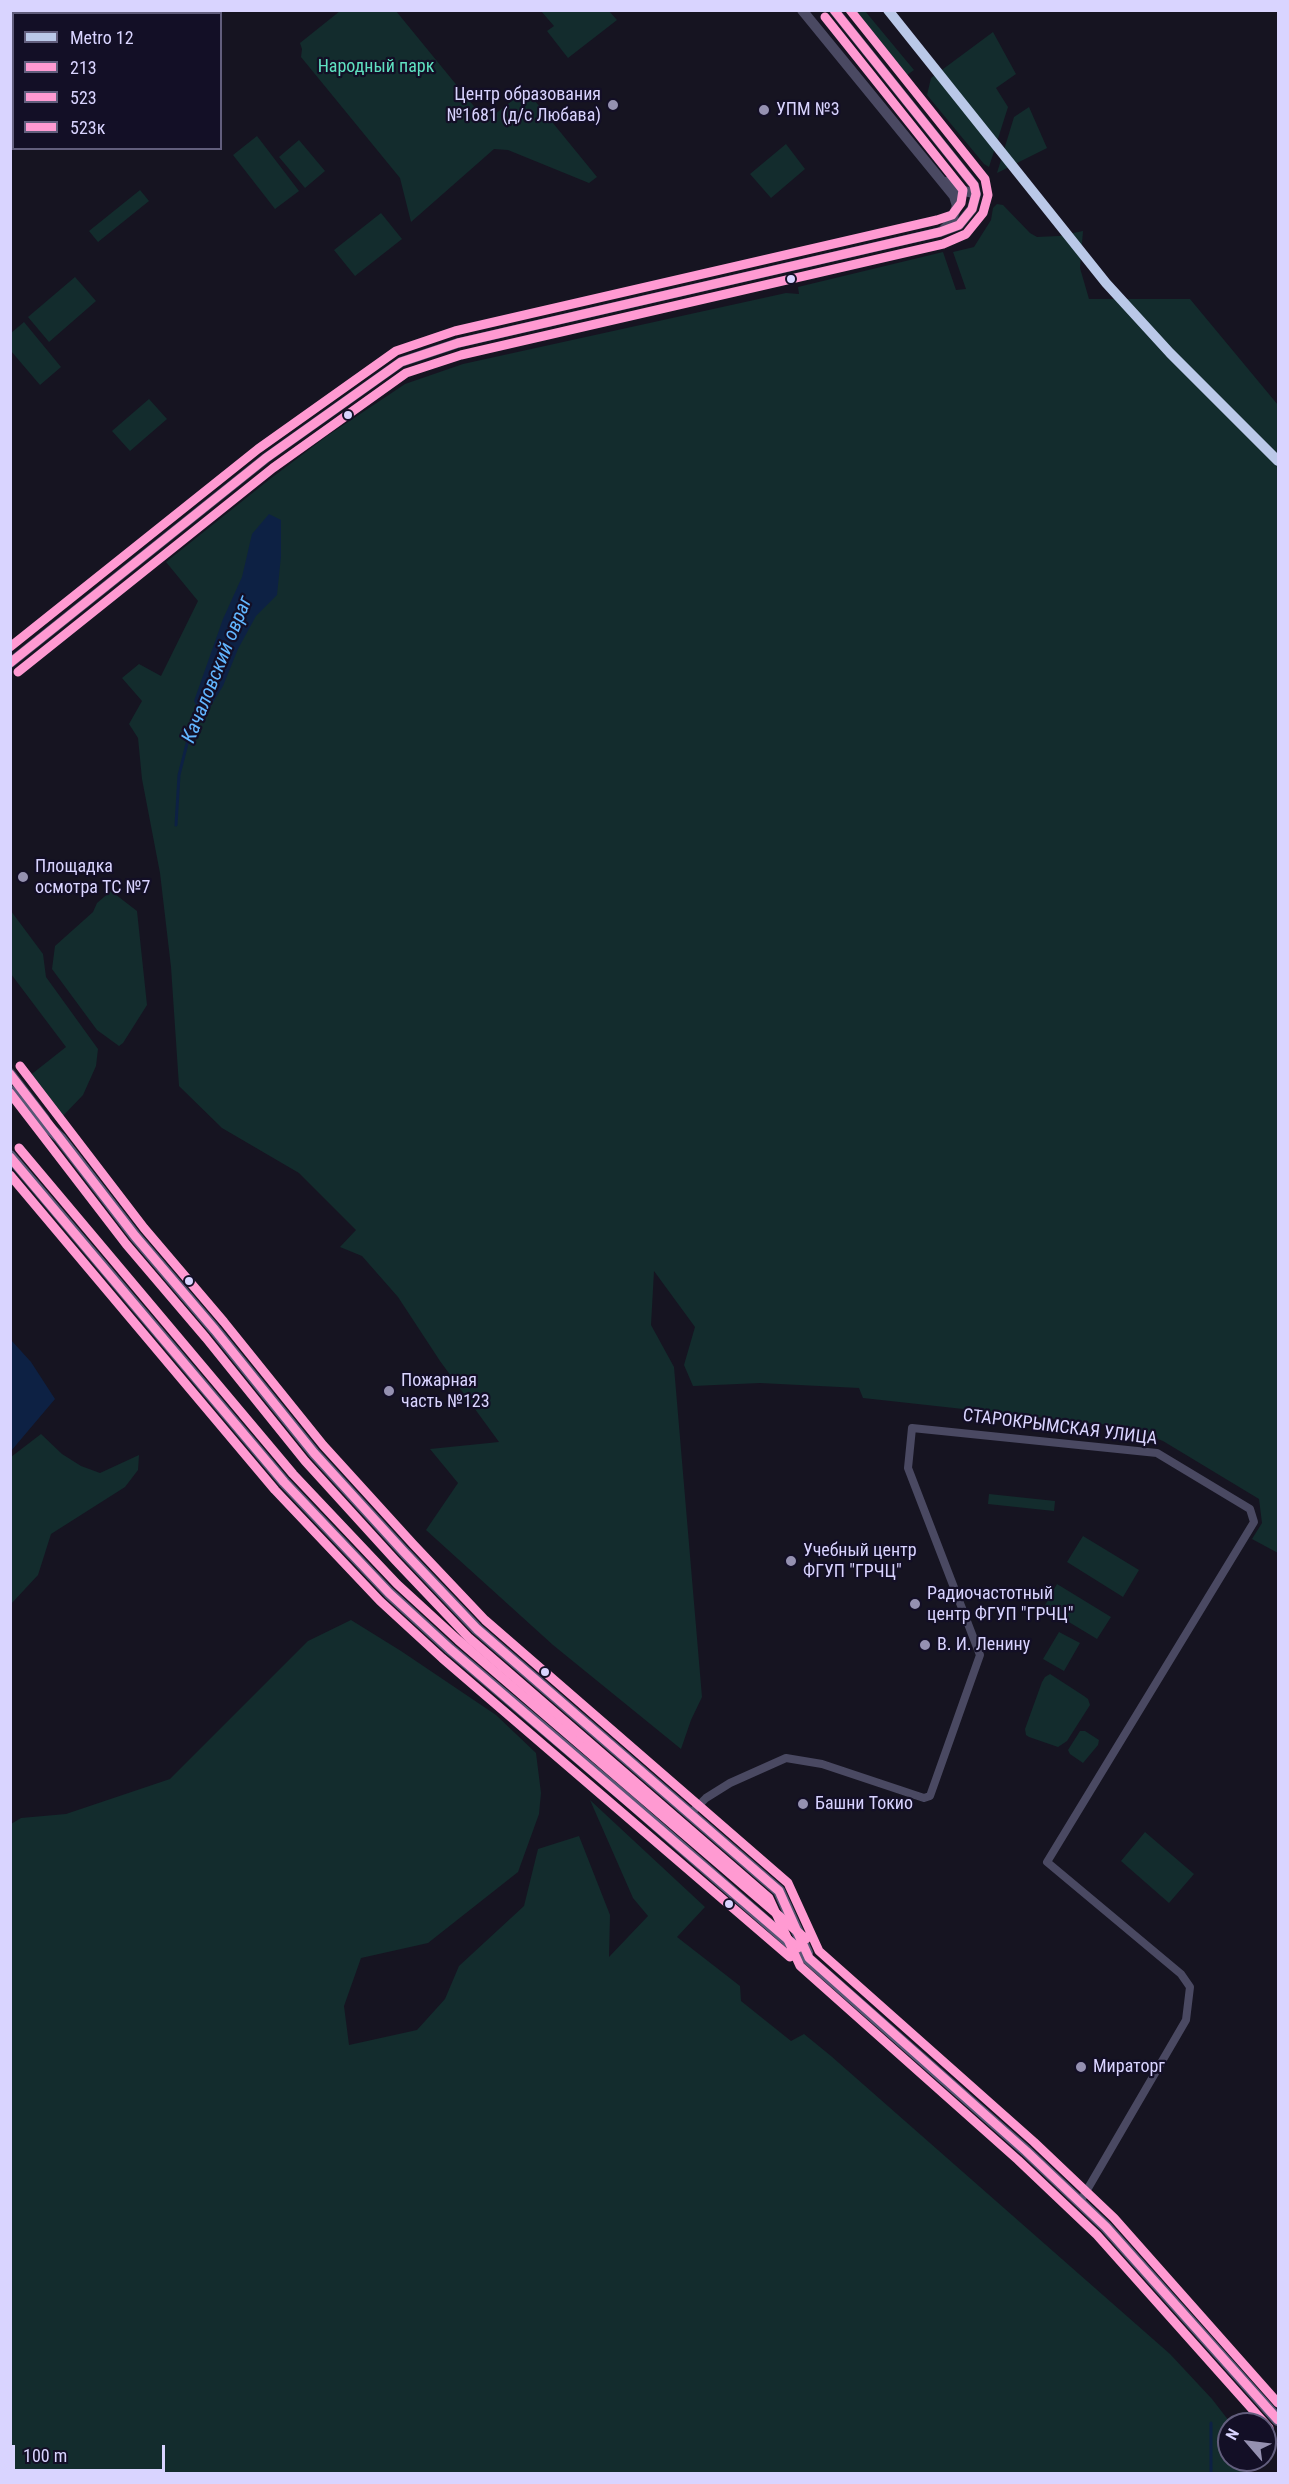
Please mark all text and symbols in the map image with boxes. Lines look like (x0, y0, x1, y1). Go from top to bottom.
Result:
legend (12, 12, 222, 150)
text: Metro 12 (70, 27, 134, 48)
park label: Народный парк (318, 56, 434, 78)
text: 213 (70, 57, 97, 78)
place label: Центр образования №1681 (д/с Любава) (446, 84, 601, 127)
text: 523 (70, 87, 97, 108)
marker: Центр образования №1681 (д/с Любава) (606, 98, 620, 112)
place label: УПМ №3 (776, 99, 840, 121)
marker: УПМ №3 (757, 103, 771, 117)
text: 523к (70, 117, 105, 138)
unlabelled marker (785, 273, 797, 285)
unlabelled marker (342, 409, 354, 421)
water label: Качаловский овраг (178, 593, 258, 747)
place label: Площадка осмотра ТС №7 (35, 856, 150, 898)
marker: Площадка осмотра ТС №7 (16, 870, 30, 884)
unlabelled marker (183, 1275, 195, 1287)
place label: Пожарная часть №123 (401, 1370, 490, 1412)
marker: Пожарная часть №123 (382, 1384, 396, 1398)
street label: СТАРОКРЫМСКАЯ УЛИЦА (962, 1405, 1158, 1451)
place label: Учебный центр ФГУП "ГРЧЦ" (803, 1540, 917, 1582)
marker: Учебный центр ФГУП "ГРЧЦ" (784, 1554, 798, 1568)
place label: Радиочастотный центр ФГУП "ГРЧЦ" (927, 1583, 1073, 1626)
marker: Радиочастотный центр ФГУП "ГРЧЦ" (908, 1597, 922, 1611)
place label: В. И. Ленину (937, 1634, 1030, 1656)
marker: В. И. Ленину (918, 1638, 932, 1652)
unlabelled marker (539, 1666, 551, 1678)
place label: Башни Токио (815, 1793, 913, 1815)
marker: Башни Токио (796, 1797, 810, 1811)
unlabelled marker (723, 1898, 735, 1910)
place label: Мираторг (1093, 2056, 1165, 2078)
marker: Мираторг (1074, 2060, 1088, 2074)
north arrow (1217, 2412, 1277, 2472)
text: N (1222, 2425, 1243, 2443)
scale bar (15, 2433, 168, 2471)
text: 100 m (23, 2445, 67, 2466)

